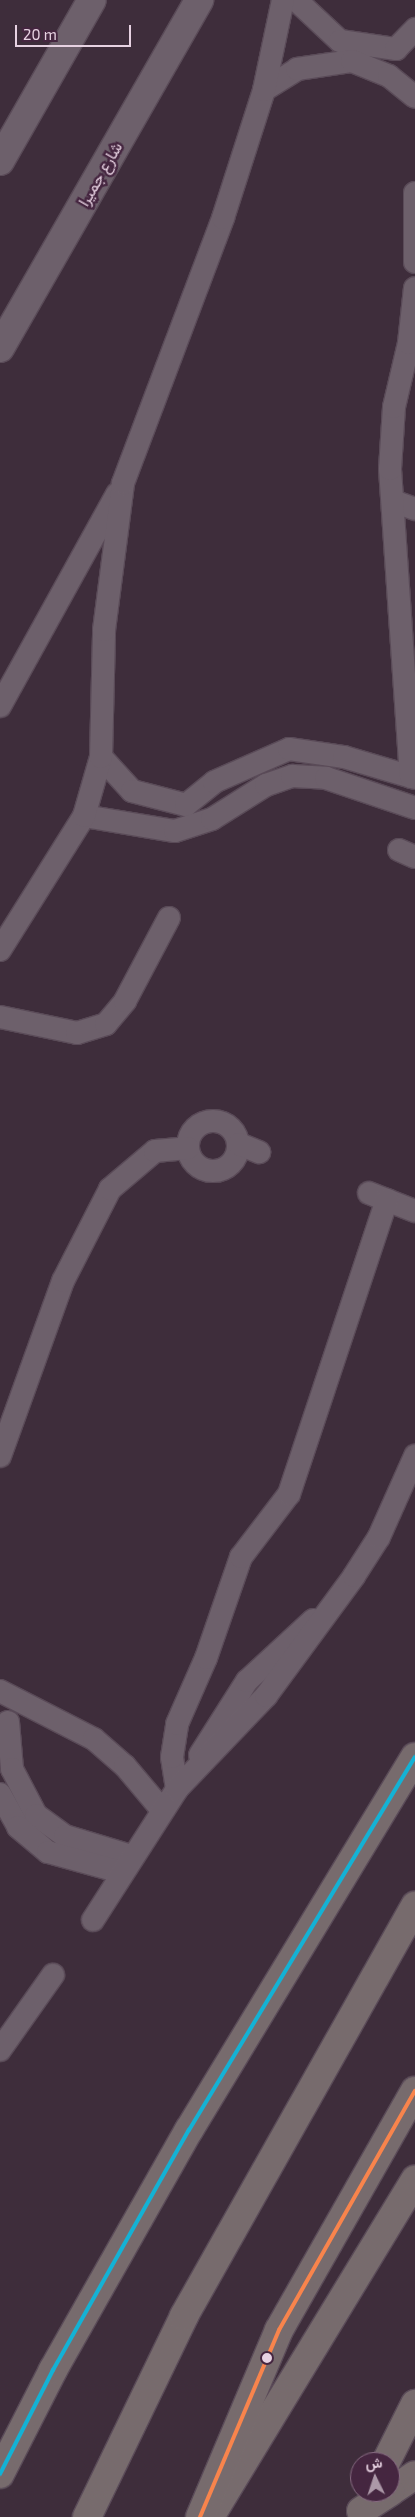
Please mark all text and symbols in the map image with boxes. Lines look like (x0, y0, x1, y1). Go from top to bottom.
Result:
scale bar (18, 15, 134, 47)
text: 20 m (23, 25, 57, 43)
street label: شارع جميرا (74, 139, 126, 209)
unlabelled marker (262, 2353, 272, 2363)
north arrow (350, 2452, 400, 2502)
text: ش (365, 2453, 383, 2472)

